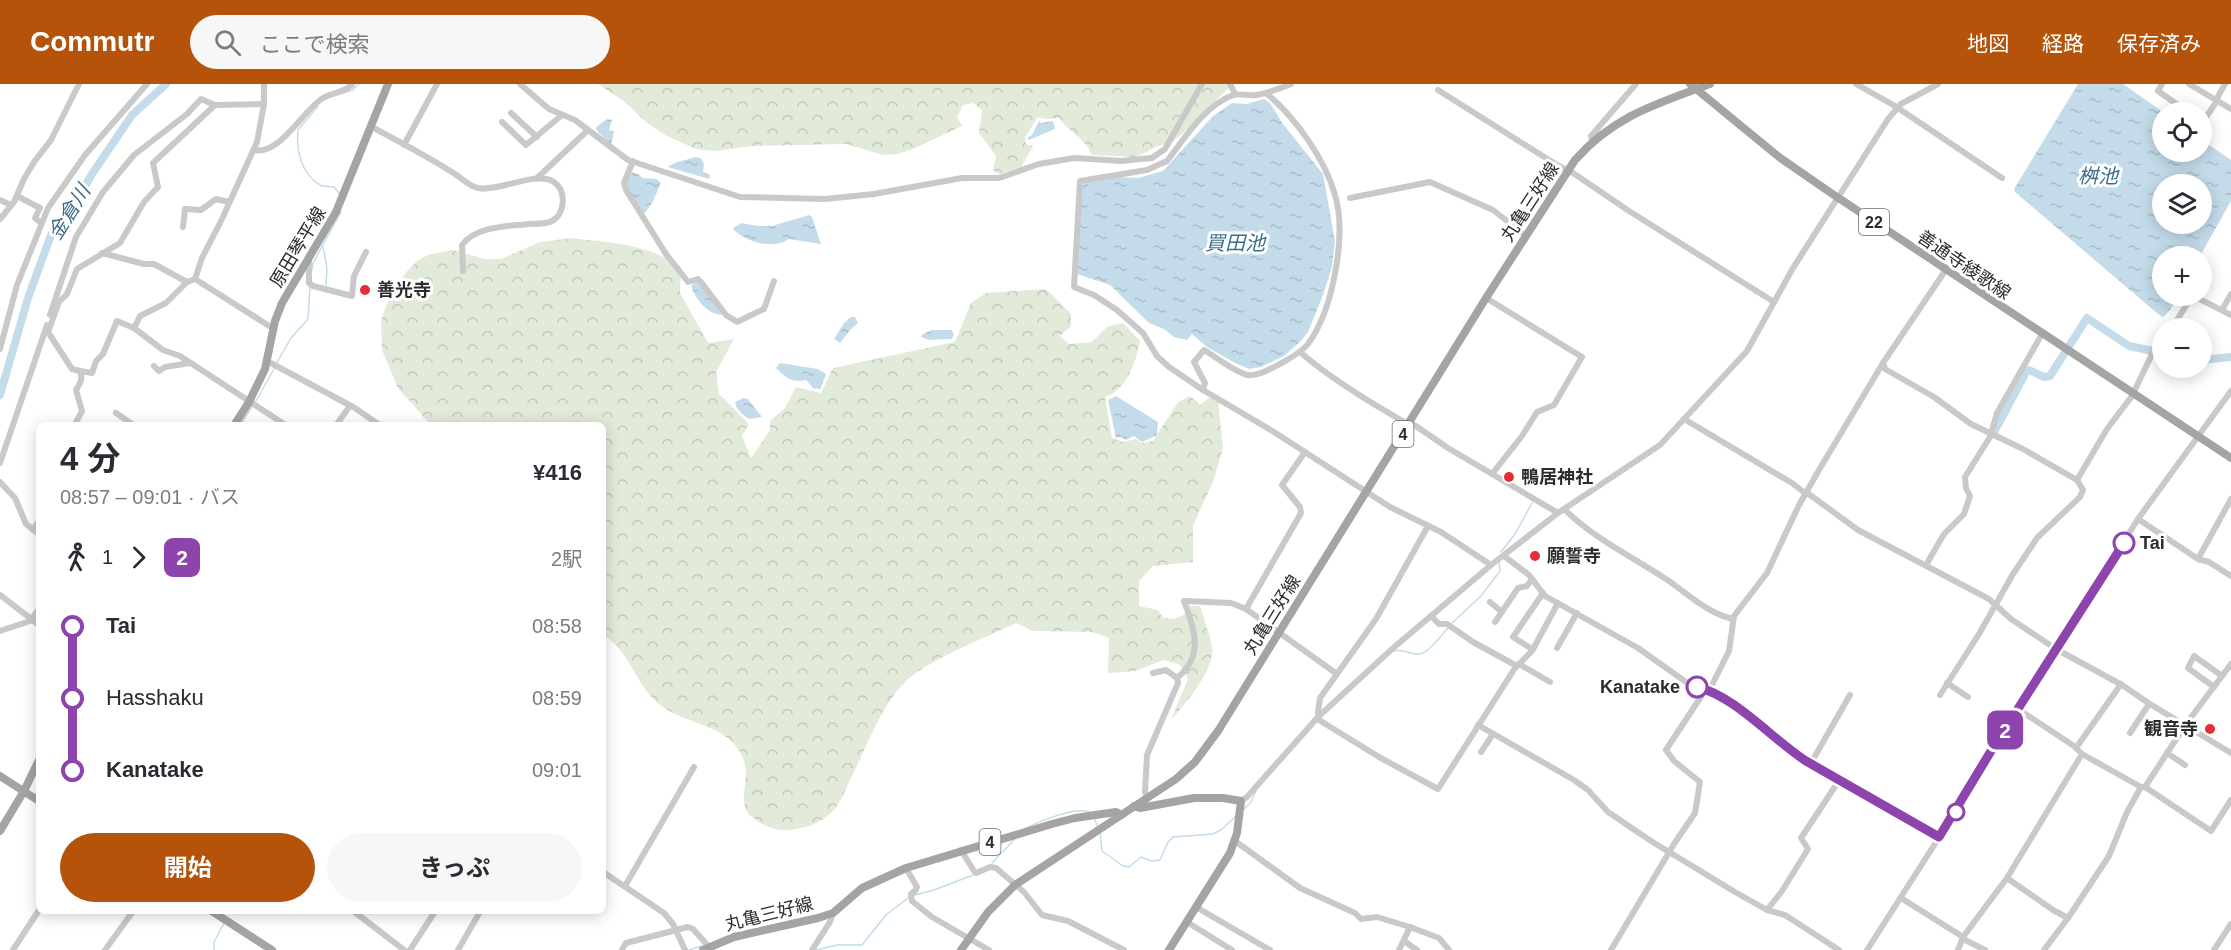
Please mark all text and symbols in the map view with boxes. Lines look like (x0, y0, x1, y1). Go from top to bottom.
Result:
search box (190, 15, 610, 69)
text: Commutr (30, 26, 154, 57)
icon: search (211, 26, 244, 59)
text: ここで検索 (259, 32, 369, 57)
text: 地図 (1967, 32, 2009, 55)
text: 経路 (2042, 32, 2084, 55)
text: 保存済み (2117, 32, 2201, 55)
map controls (2152, 102, 2212, 378)
button: locate (2152, 102, 2212, 162)
street label: 丸亀三好線 (1497, 159, 1563, 245)
water label: 桝池 (2078, 165, 2120, 187)
button: layers (2152, 174, 2212, 234)
water label: 金倉川 (44, 179, 95, 243)
street label: 原田琴平線 (266, 203, 330, 291)
road number: 22 (1859, 209, 1889, 235)
street label: 善通寺綾歌線 (1914, 227, 2014, 303)
water label: 買田池 (1205, 232, 1267, 254)
button: + (2152, 246, 2212, 306)
place label: 善光寺 (377, 280, 431, 300)
marker: 善光寺 (358, 283, 372, 297)
button: − (2152, 318, 2212, 378)
road number: 4 (1392, 421, 1414, 447)
text: 4 分 (60, 440, 121, 477)
text: ¥416 (533, 460, 582, 485)
place label: 鴨居神社 (1521, 467, 1593, 487)
marker: 鴨居神社 (1502, 470, 1516, 484)
text: 08:57 – 09:01 · バス (60, 486, 240, 508)
marker: Tai (2113, 532, 2135, 554)
place label: Tai (2140, 533, 2165, 553)
icon: walk (60, 541, 93, 574)
icon: forward (122, 541, 155, 574)
text: 1 (102, 546, 113, 568)
text: 2 (176, 546, 188, 569)
place label: 願誓寺 (1547, 546, 1601, 566)
text: 2駅 (551, 548, 582, 570)
marker: 願誓寺 (1528, 549, 1542, 563)
street label: 丸亀三好線 (1240, 572, 1304, 658)
text: Tai (106, 613, 136, 638)
text: 08:58 (532, 615, 582, 637)
marker: Kanatake (1686, 676, 1708, 698)
place label: Kanatake (1600, 677, 1680, 697)
text: Hasshaku (106, 685, 204, 710)
text: 08:59 (532, 687, 582, 709)
line badge: 2 (1986, 710, 2024, 750)
text: 2 (1999, 719, 2011, 742)
place label: 観音寺 (2144, 719, 2198, 739)
marker: 観音寺 (2203, 722, 2217, 736)
text: Kanatake (106, 757, 204, 782)
text: 09:01 (532, 759, 582, 781)
unlabelled marker (1947, 803, 1965, 821)
road number: 4 (980, 829, 1000, 855)
button: 開始 (60, 833, 315, 902)
button: きっぷ (327, 833, 582, 902)
street label: 丸亀三好線 (723, 893, 815, 935)

